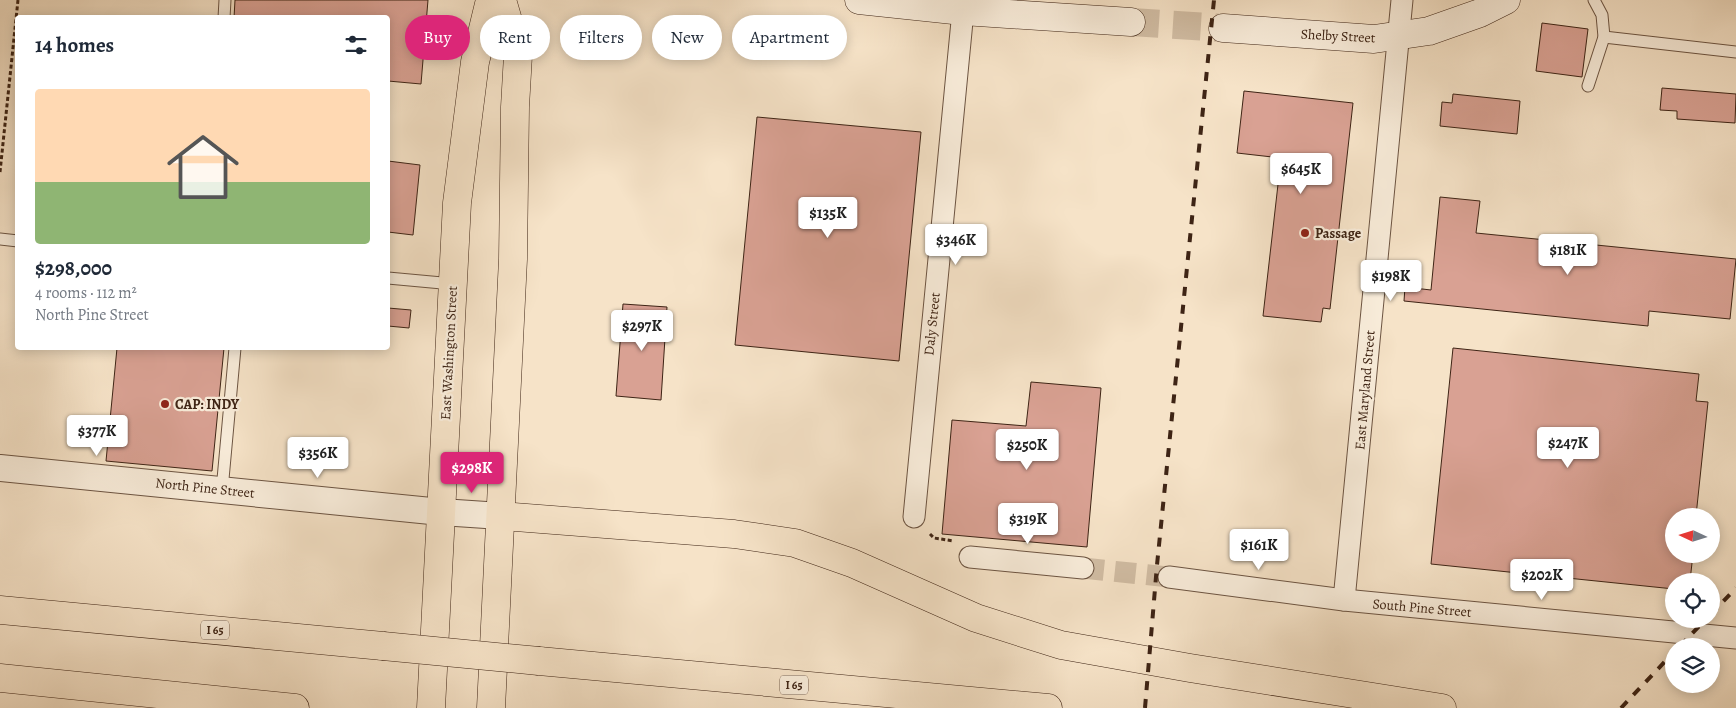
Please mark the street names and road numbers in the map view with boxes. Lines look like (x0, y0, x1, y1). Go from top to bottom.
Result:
street label: Shelby Street (1300, 25, 1376, 47)
street label: East Washington Street (436, 285, 462, 421)
street label: Daly Street (919, 291, 945, 356)
street label: East Maryland Street (1350, 329, 1380, 451)
street label: North Pine Street (154, 473, 256, 503)
street label: South Pine Street (1372, 594, 1473, 622)
road number: I 65 (201, 620, 229, 640)
road number: I 65 (780, 676, 808, 694)

